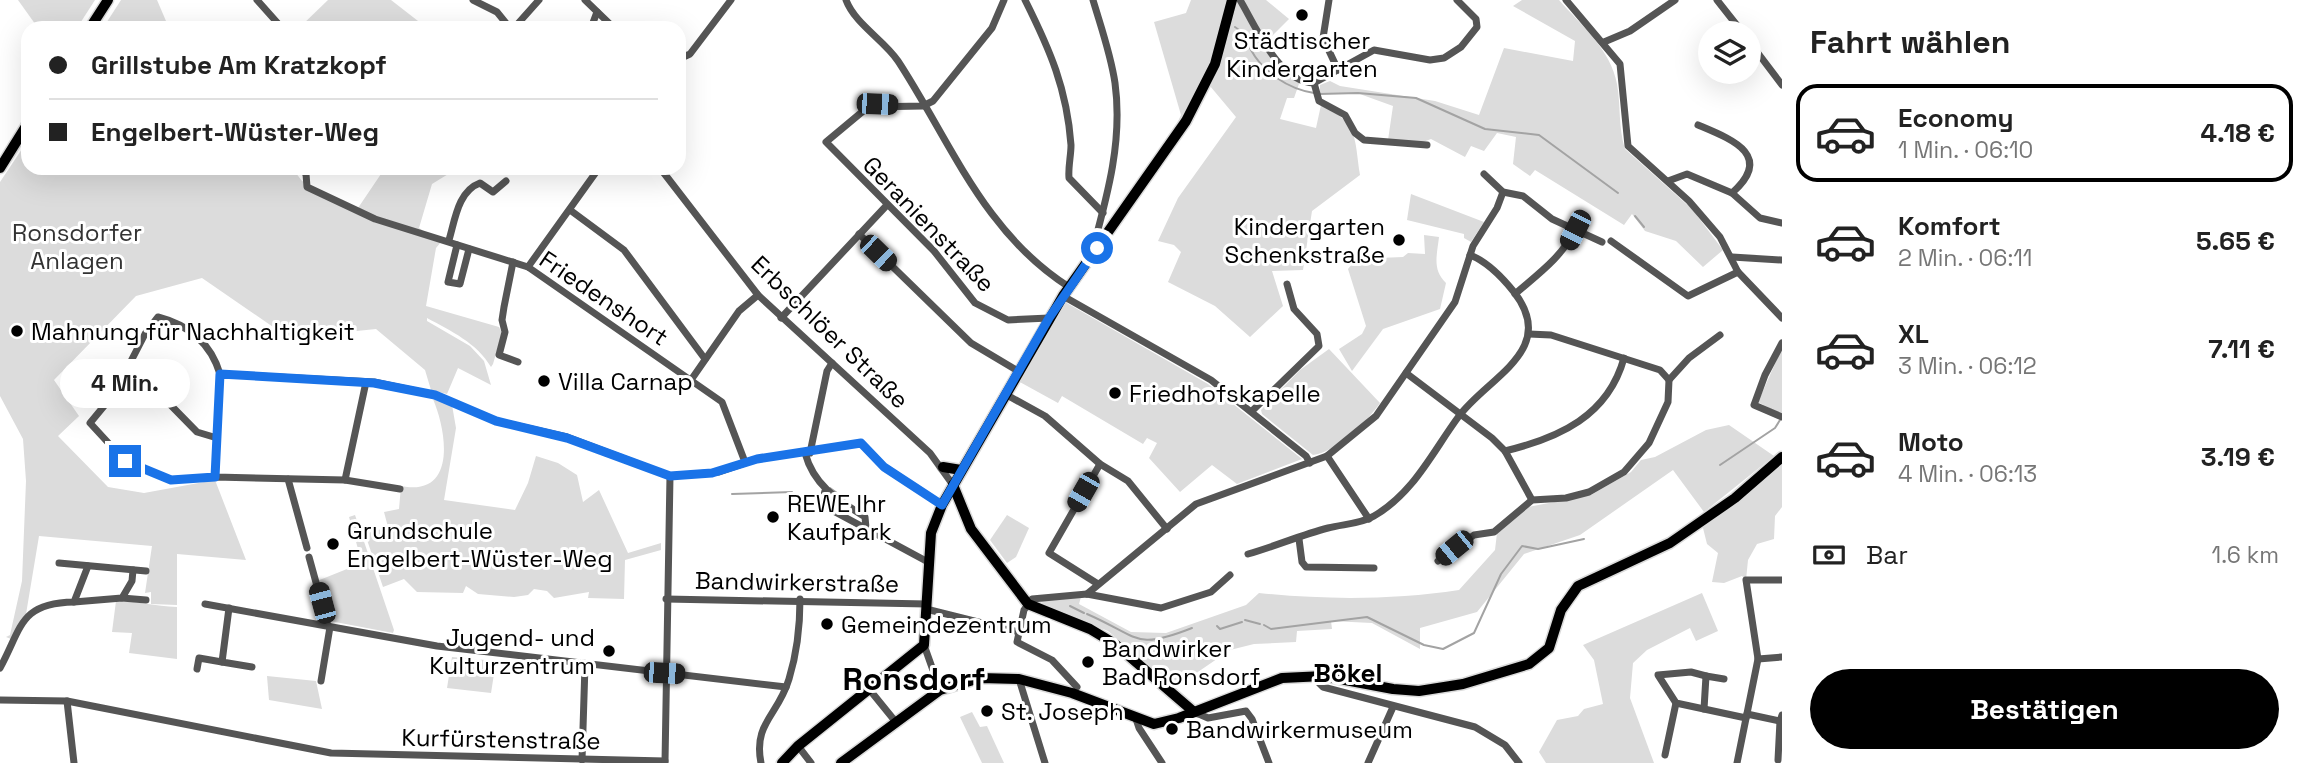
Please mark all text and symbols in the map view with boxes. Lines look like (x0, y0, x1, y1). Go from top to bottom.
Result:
marker: Städtischer Kindergarten (1294, 7, 1310, 23)
map controls (1698, 21, 1761, 84)
button: layers (1698, 21, 1761, 84)
text: Fahrt wählen (1810, 22, 2010, 62)
place label: Städtischer Kindergarten (1226, 25, 1378, 84)
text: Grillstube Am Kratzkopf (91, 48, 387, 82)
car (856, 93, 899, 115)
text: Economy (1898, 101, 2014, 135)
icon: car (1814, 102, 1877, 165)
text: Engelbert-Wüster-Weg (91, 115, 379, 149)
text: 4.18 € (2200, 116, 2275, 150)
text: 1 Min. · 06:10 (1898, 135, 2033, 165)
street label: Geranienstraße (856, 150, 1002, 298)
car (1557, 207, 1594, 253)
text: Komfort (1898, 209, 2001, 243)
icon: car (1814, 210, 1877, 273)
place label: Kindergarten Schenkstraße (1225, 211, 1385, 270)
park label: Ronsdorfer Anlagen (12, 217, 142, 276)
text: 5.65 € (2196, 224, 2275, 258)
car (856, 231, 901, 275)
route start (1081, 232, 1113, 264)
marker: Kindergarten Schenkstraße (1391, 232, 1407, 248)
text: 2 Min. · 06:11 (1898, 243, 2032, 273)
street label: Friedenshort (534, 244, 674, 352)
street label: Erbschlöer Straße (745, 249, 915, 415)
place label: Mahnung für Nachhaltigkeit (31, 316, 355, 347)
text: XL (1898, 317, 1929, 351)
icon: car (1814, 318, 1877, 381)
marker: Mahnung für Nachhaltigkeit (9, 323, 25, 339)
text: 7.11 € (2208, 332, 2275, 366)
text: 3 Min. · 06:12 (1898, 351, 2037, 381)
callout: 4 Min. (60, 360, 190, 408)
place label: Villa Carnap (558, 366, 693, 397)
text: 4 Min. (91, 368, 159, 398)
marker: Villa Carnap (536, 373, 552, 389)
place label: Friedhofskapelle (1129, 378, 1321, 409)
marker: Friedhofskapelle (1107, 385, 1123, 401)
text: Moto (1898, 425, 1964, 459)
icon: car (1814, 426, 1877, 489)
text: 3.19 € (2201, 440, 2275, 474)
route end (109, 445, 141, 477)
text: 4 Min. · 06:13 (1898, 459, 2037, 489)
car (1064, 469, 1103, 515)
place label: REWE Ihr Kaufpark (787, 488, 892, 547)
marker: REWE Ihr Kaufpark (765, 509, 781, 525)
place label: Grundschule Engelbert-Wüster-Weg (347, 515, 613, 574)
car (1432, 527, 1477, 569)
marker: Grundschule Engelbert-Wüster-Weg (325, 536, 341, 552)
icon: cash (1810, 536, 1848, 574)
text: Bar (1866, 538, 1908, 572)
text: 1.6 km (2212, 540, 2279, 570)
street label: Bandwirkerstraße (695, 565, 899, 599)
car (307, 580, 338, 626)
place label: Gemeindezentrum (841, 609, 1052, 640)
marker: Gemeindezentrum (819, 616, 835, 632)
place label: Jugend- und Kulturzentrum (429, 622, 595, 681)
place label: Bandwirker Bad Ronsdorf (1102, 633, 1260, 692)
marker: Jugend- und Kulturzentrum (601, 643, 617, 659)
marker: Bandwirker Bad Ronsdorf (1080, 654, 1096, 670)
district label: Bökel (1314, 656, 1382, 690)
district label: Ronsdorf (843, 659, 985, 699)
car (643, 661, 686, 685)
button: Bestätigen (1810, 669, 2279, 749)
place label: St. Joseph (1001, 696, 1124, 727)
marker: St. Joseph (979, 703, 995, 719)
place label: Bandwirkermuseum (1186, 714, 1413, 745)
marker: Bandwirkermuseum (1164, 721, 1180, 737)
street label: Kurfürstenstraße (401, 722, 601, 756)

